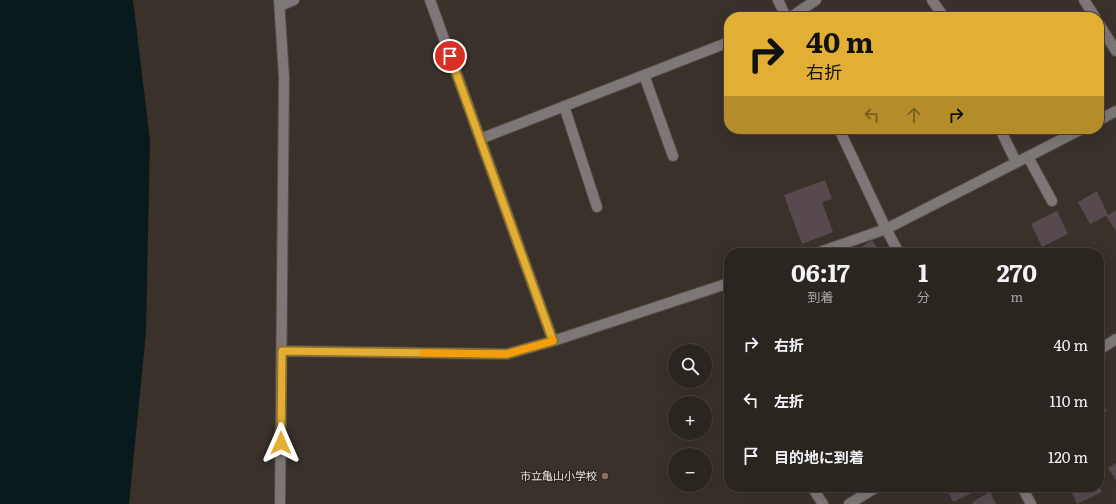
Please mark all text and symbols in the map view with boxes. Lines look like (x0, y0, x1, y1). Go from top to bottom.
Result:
text: 40 m (806, 20, 874, 62)
icon: right (740, 28, 792, 80)
pin (433, 39, 467, 73)
icon: arrive (439, 45, 461, 67)
text: 右折 (806, 58, 842, 85)
icon: left (861, 104, 883, 126)
icon: ahead (903, 104, 925, 126)
icon: right (945, 104, 967, 126)
text: 06:17 (791, 254, 850, 289)
text: 1 (918, 254, 928, 289)
text: 270 (997, 254, 1037, 289)
text: 到着 (807, 287, 833, 306)
text: 分 (917, 287, 930, 306)
text: m (1011, 287, 1023, 306)
icon: right (740, 333, 762, 355)
text: 右折 (774, 333, 804, 356)
text: 40 m (1054, 333, 1088, 356)
map controls (668, 344, 712, 492)
button: search (668, 344, 712, 388)
icon: left (740, 389, 762, 411)
text: 左折 (774, 389, 804, 412)
text: 110 m (1050, 389, 1088, 412)
button: + (668, 396, 712, 440)
position arrow (260, 422, 302, 464)
icon: arrive (740, 445, 762, 467)
text: 目的地に到着 (774, 445, 864, 468)
text: 120 m (1048, 445, 1088, 468)
button: − (668, 448, 712, 492)
place label: 市立亀山小学校 (520, 467, 597, 483)
marker: 市立亀山小学校 (600, 471, 610, 481)

